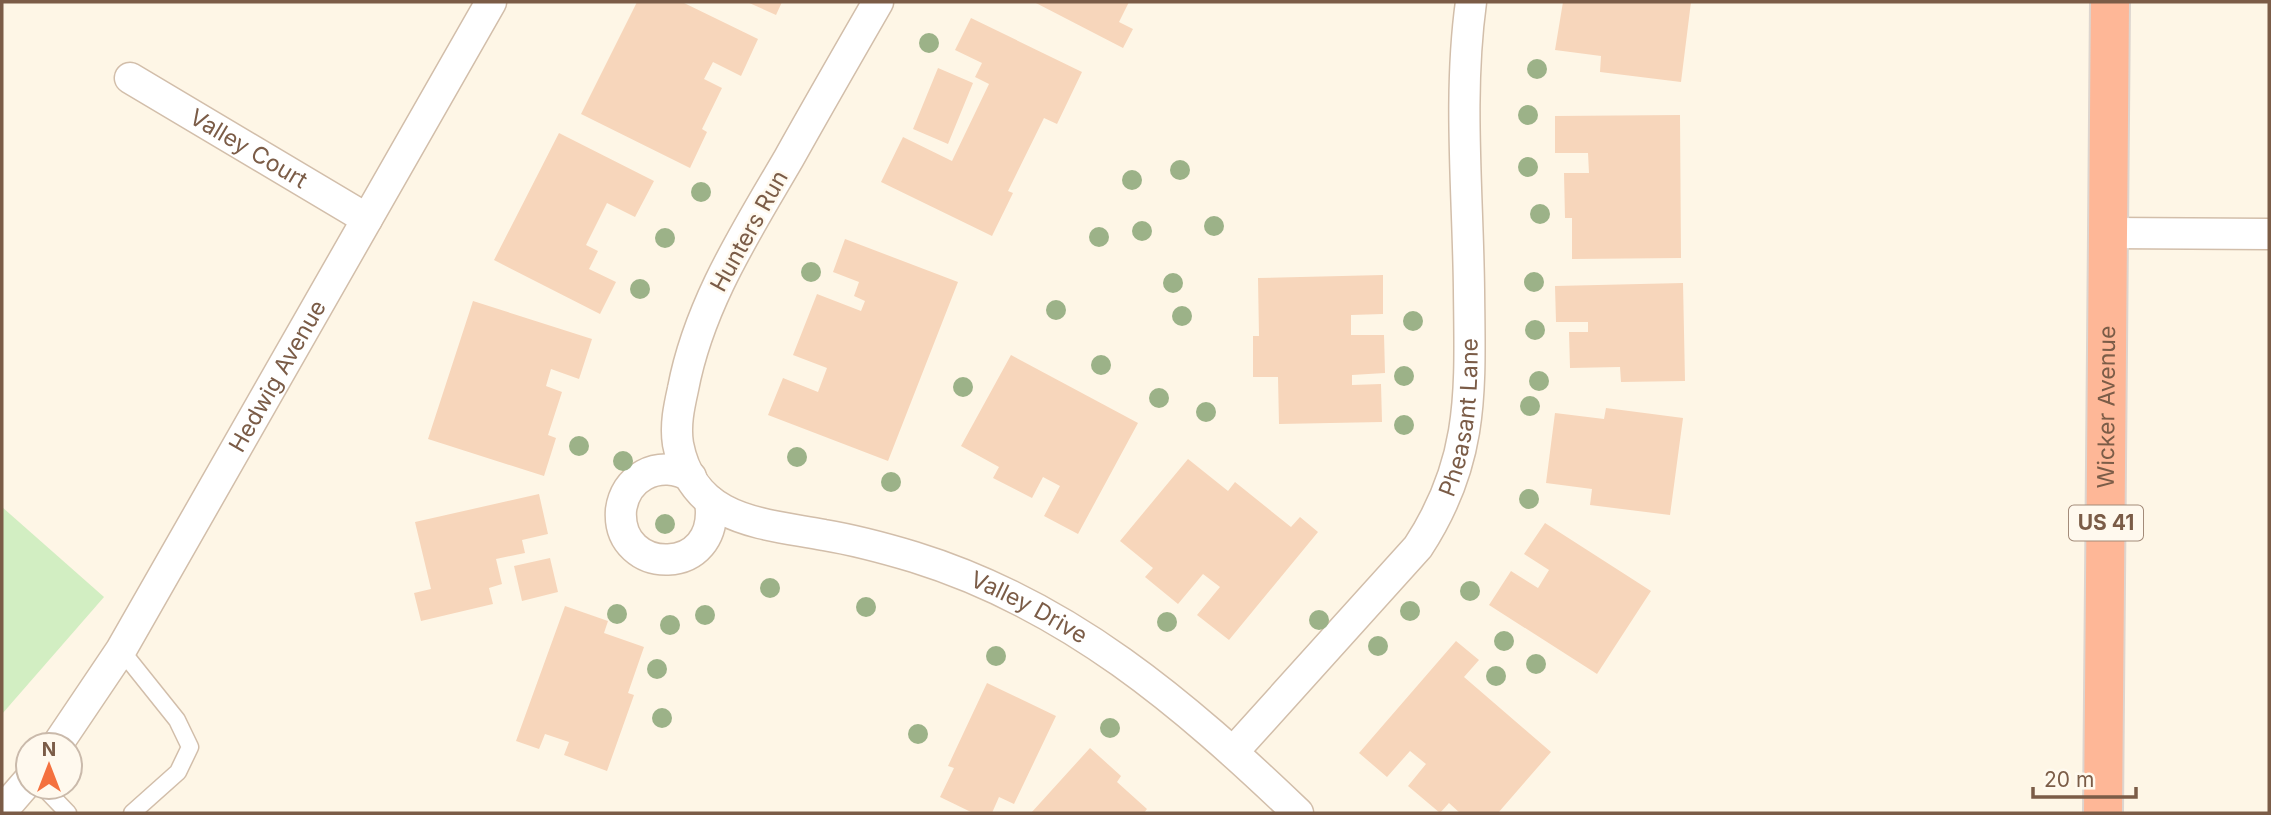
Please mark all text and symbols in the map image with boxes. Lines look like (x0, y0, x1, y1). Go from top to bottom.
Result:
street label: Valley Court (185, 103, 313, 195)
street label: Hunters Run (704, 166, 794, 296)
street label: Hedwig Avenue (223, 295, 332, 457)
street label: Wicker Avenue (2092, 325, 2121, 489)
street label: Pheasant Lane (1433, 338, 1484, 500)
road number: US 41 (2069, 505, 2143, 540)
street label: Valley Drive (966, 565, 1093, 650)
north arrow (14, 731, 84, 801)
text: N (42, 738, 56, 761)
scale bar (2033, 756, 2136, 800)
text: 20 m (2044, 767, 2094, 792)

